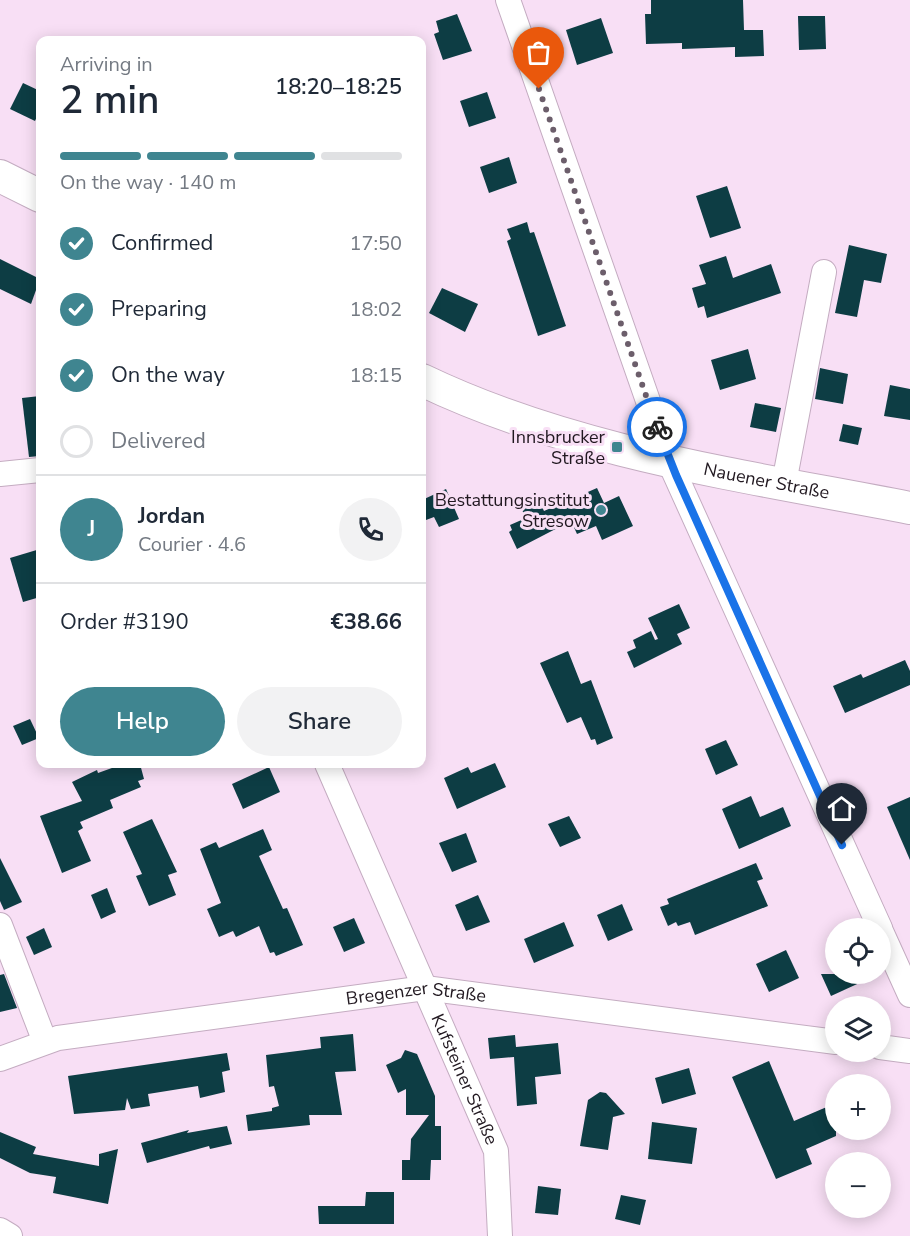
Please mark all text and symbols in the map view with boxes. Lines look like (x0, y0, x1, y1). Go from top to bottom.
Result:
pin (513, 27, 564, 89)
icon: bag (522, 36, 555, 69)
text: Arriving in (60, 51, 153, 78)
text: 18:20–18:25 (275, 72, 402, 102)
text: 2 min (60, 74, 159, 127)
text: On the way · 140 m (60, 169, 236, 196)
icon: check (60, 227, 93, 260)
text: Confirmed (111, 228, 213, 258)
text: 17:50 (349, 230, 402, 257)
icon: check (60, 293, 93, 326)
text: Preparing (111, 294, 207, 324)
text: 18:02 (349, 296, 402, 323)
icon: check (60, 359, 93, 392)
text: On the way (111, 360, 225, 390)
text: 18:15 (349, 362, 402, 389)
courier (627, 397, 687, 457)
icon: bike (641, 411, 674, 444)
place label: Innsbrucker Straße (511, 425, 606, 470)
text: Delivered (111, 426, 206, 456)
marker: Innsbrucker Straße (610, 440, 624, 454)
street label: Nauener Straße (702, 457, 831, 505)
place label: Bestattungsinstitut Stresow (435, 488, 590, 533)
button: phone (339, 498, 402, 561)
text: Jordan (138, 501, 205, 531)
marker: Bestattungsinstitut Stresow (594, 503, 608, 517)
text: J (88, 514, 95, 544)
text: Courier · 4.6 (138, 531, 246, 558)
text: Order #3190 (60, 607, 189, 637)
text: €38.66 (331, 607, 402, 637)
button: Help (60, 687, 225, 756)
button: Share (237, 687, 402, 756)
pin (816, 783, 867, 845)
icon: home (825, 792, 858, 825)
map controls (825, 918, 891, 1218)
button: locate (825, 918, 891, 984)
street label: Bregenzer Straße (344, 976, 488, 1011)
button: layers (825, 996, 891, 1062)
street label: Kufsteiner Straße (426, 1010, 504, 1148)
button: + (825, 1074, 891, 1140)
button: − (825, 1152, 891, 1218)

